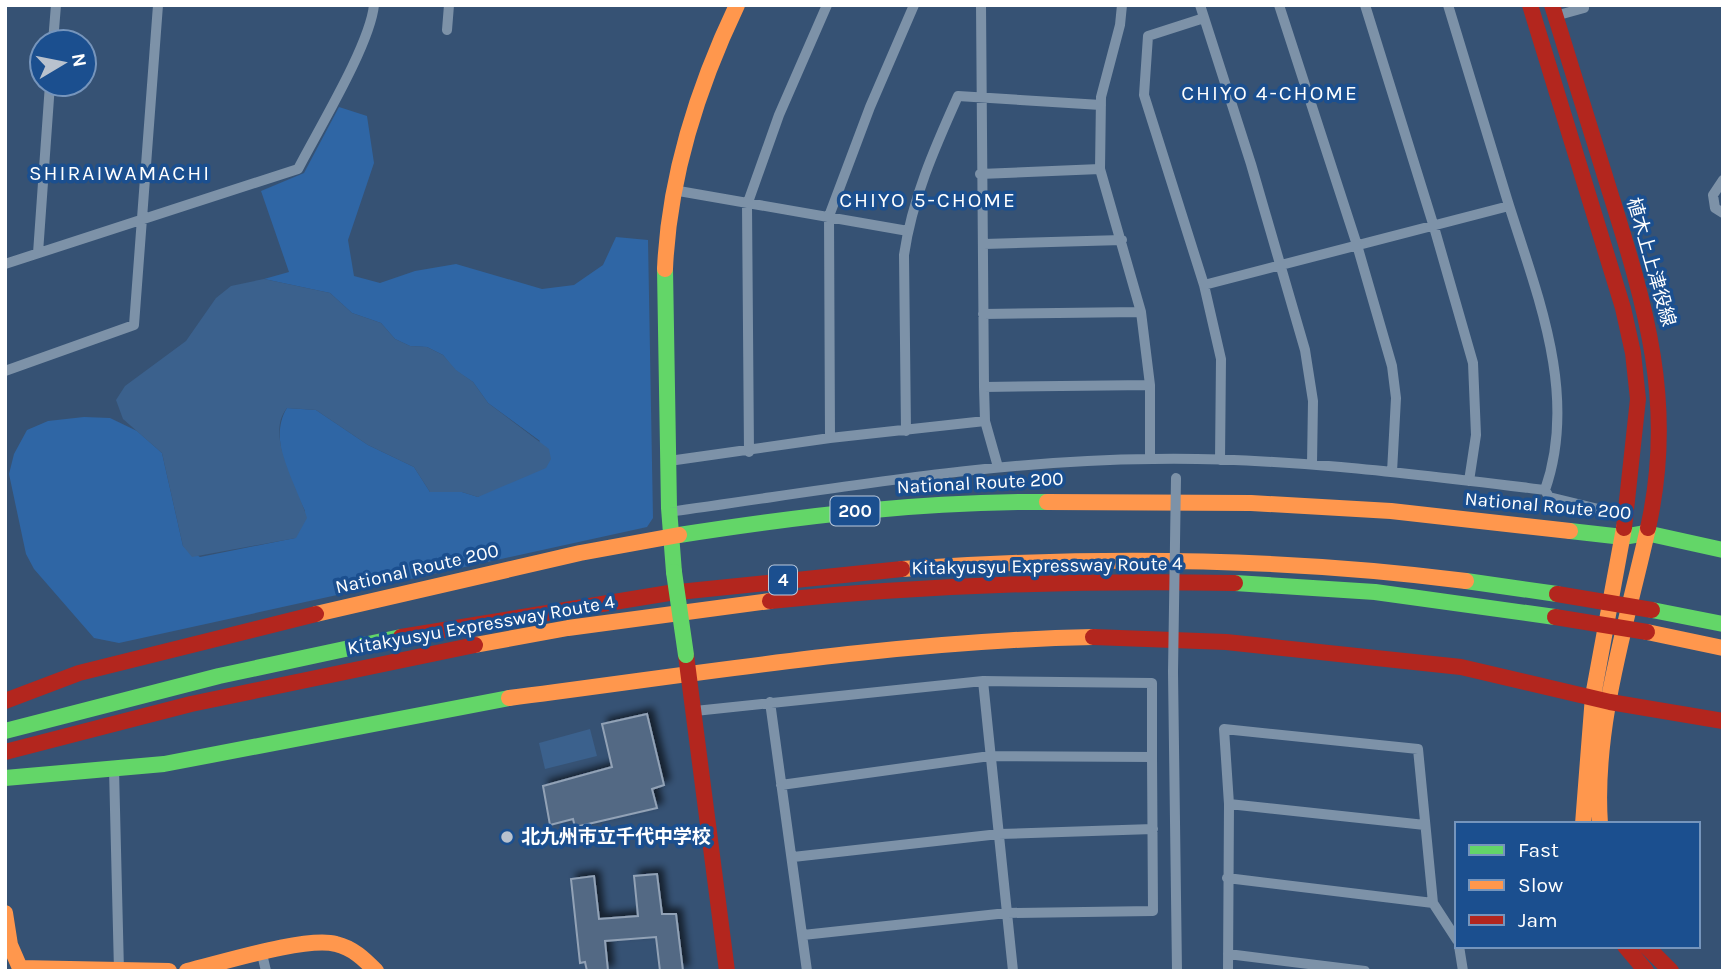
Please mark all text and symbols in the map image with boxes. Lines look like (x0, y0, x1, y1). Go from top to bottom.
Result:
north arrow (28, 28, 98, 98)
text: N (67, 52, 91, 69)
district label: CHIYO 4-CHOME (1181, 81, 1359, 105)
district label: SHIRAIWAMACHI (29, 161, 211, 185)
district label: CHIYO 5-CHOME (839, 188, 1017, 212)
street label: 植木上上津役線 (1622, 195, 1680, 329)
street label: National Route 200 (896, 468, 1064, 498)
street label: National Route 200 (1464, 488, 1632, 524)
road number: 200 (830, 496, 880, 526)
street label: National Route 200 (333, 540, 501, 598)
street label: Kitakyusyu Expressway Route 4 (911, 553, 1183, 579)
road number: 4 (769, 566, 797, 594)
street label: Kitakyusyu Expressway Route 4 (346, 591, 617, 659)
legend (1455, 822, 1700, 948)
place label: 北九州市立千代中学校 (521, 826, 711, 848)
marker: 北九州市立千代中学校 (499, 829, 515, 845)
text: Fast (1518, 838, 1559, 862)
text: Slow (1518, 873, 1563, 897)
text: Jam (1518, 908, 1558, 932)

